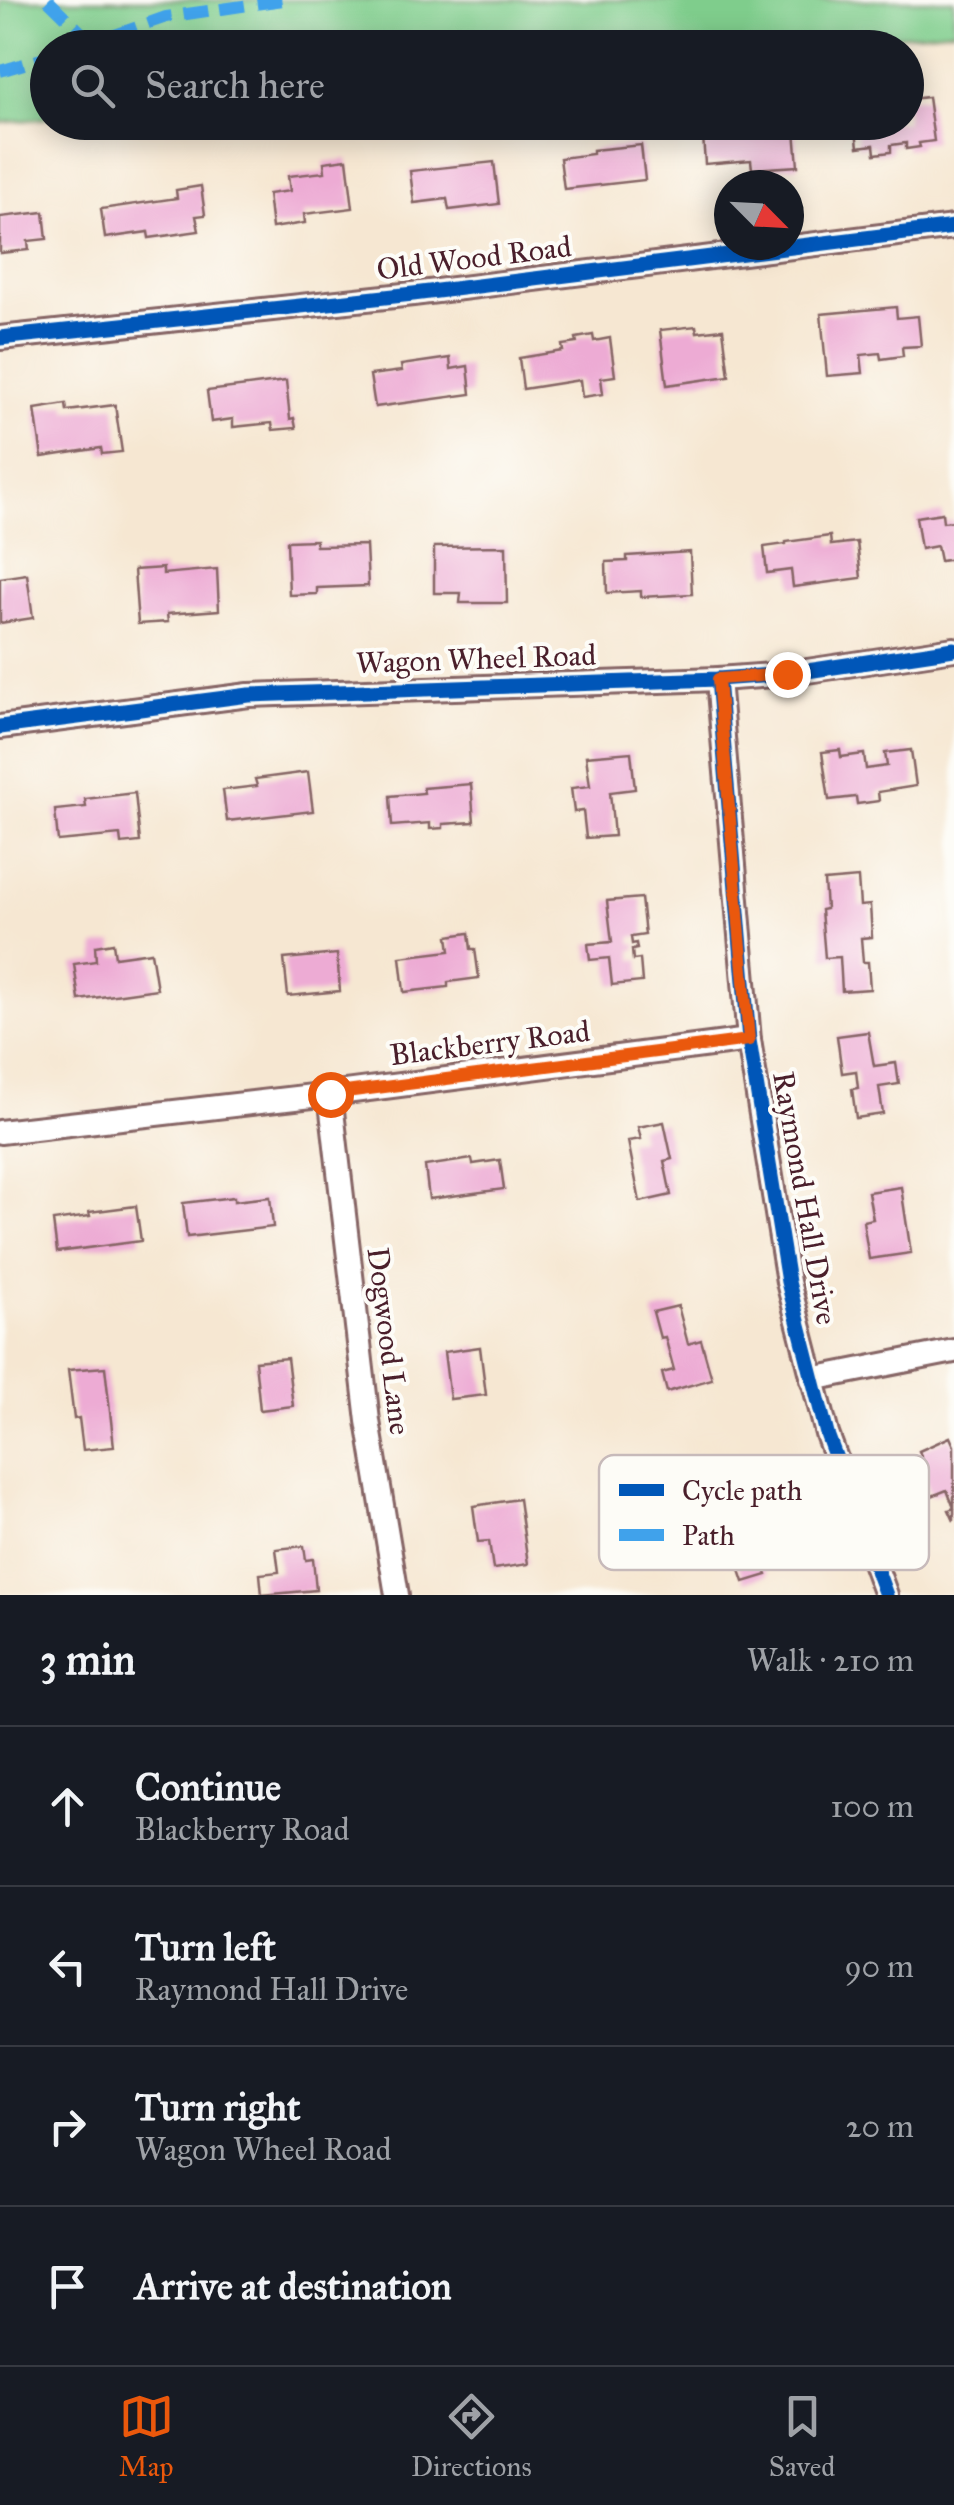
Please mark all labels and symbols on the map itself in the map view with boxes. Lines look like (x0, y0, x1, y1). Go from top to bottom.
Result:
north arrow (714, 170, 804, 260)
street label: Old Wood Road (375, 228, 573, 288)
street label: Wagon Wheel Road (355, 637, 597, 681)
route end (765, 652, 811, 698)
street label: Blackberry Road (388, 1013, 592, 1073)
street label: Raymond Hall Drive (765, 1069, 845, 1327)
route start (308, 1072, 354, 1118)
street label: Dogwood Lane (360, 1245, 418, 1437)
legend (599, 1455, 929, 1570)
text: Cycle path (682, 1473, 803, 1508)
text: Path (682, 1518, 735, 1553)

